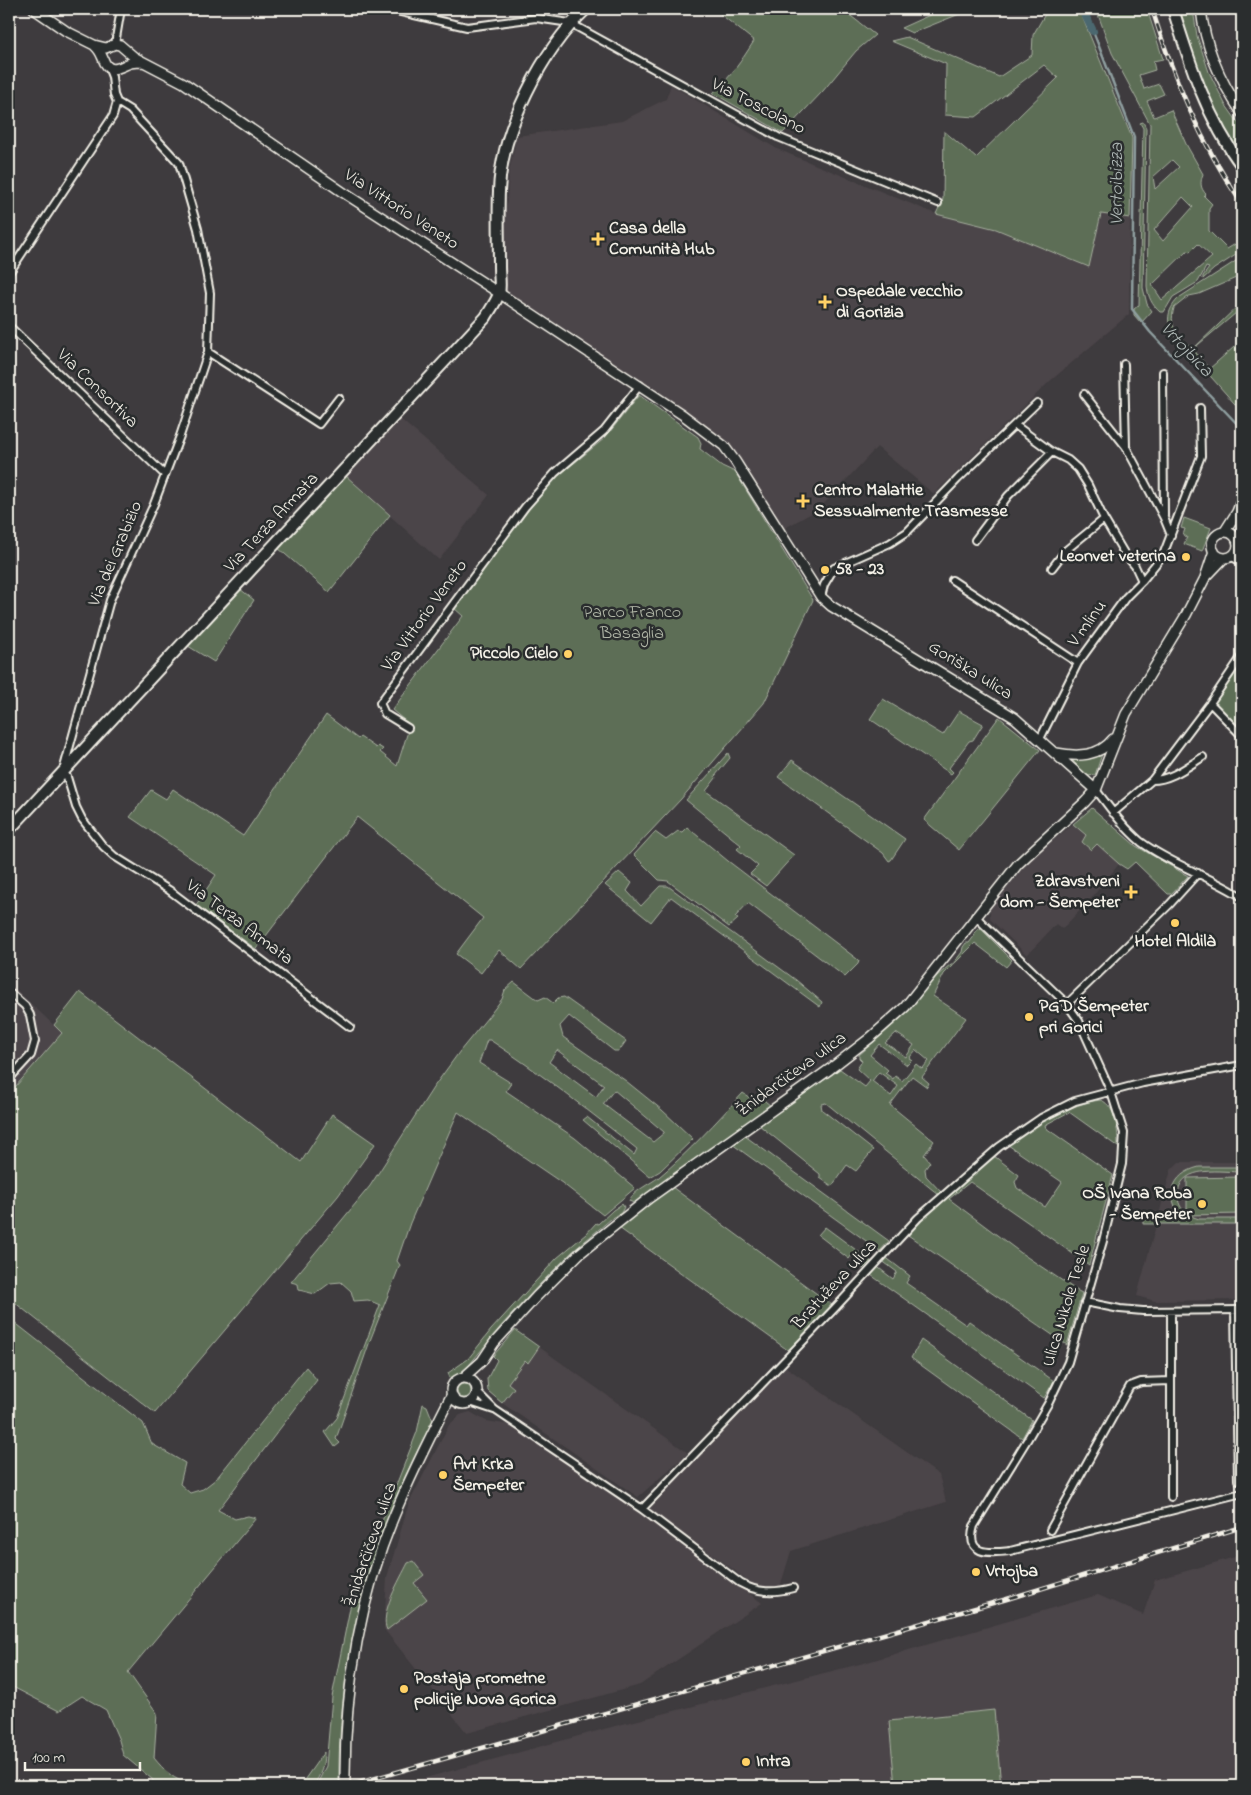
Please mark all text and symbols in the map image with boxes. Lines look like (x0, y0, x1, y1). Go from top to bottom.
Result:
street label: Via Toscolano (705, 72, 810, 142)
water label: Vertoibizza (1104, 142, 1131, 225)
street label: Via Vittorio Veneto (338, 162, 464, 257)
place label: Casa della Comunità Hub (609, 216, 715, 263)
marker: Casa della Comunità Hub (591, 232, 605, 246)
place label: Ospedale vecchio di Gorizia (836, 279, 963, 326)
marker: Ospedale vecchio di Gorizia (818, 295, 832, 309)
water label: Vrtojbica (1153, 316, 1219, 384)
street label: Via Consortiva (49, 342, 144, 435)
street label: Via Terza Armata (218, 467, 325, 580)
place label: Centro Malattie Sessualmente Trasmesse (814, 478, 1009, 525)
marker: Centro Malattie Sessualmente Trasmesse (796, 494, 810, 508)
street label: Via dei Grabizio (82, 497, 150, 612)
place label: Leonvet veterina (1060, 544, 1176, 570)
marker: Leonvet veterina (1180, 551, 1192, 563)
street label: Via Vittorio Veneto (375, 555, 474, 678)
place label: 58 - 23 (835, 557, 885, 583)
marker: 58 - 23 (819, 564, 831, 576)
street label: V mlinu (1062, 595, 1114, 654)
park label: Parco Franco Basaglia (583, 600, 681, 648)
street label: Goriška ulica (923, 635, 1017, 707)
place label: Piccolo Cielo (470, 641, 558, 667)
marker: Piccolo Cielo (562, 648, 574, 660)
place label: Zdravstveni dom - Šempeter (1000, 869, 1120, 916)
street label: Via Terza Armata (179, 873, 298, 972)
marker: Zdravstveni dom - Šempeter (1124, 885, 1138, 899)
marker: Hotel Aldilà (1169, 917, 1181, 929)
place label: Hotel Aldilà (1134, 929, 1216, 955)
place label: PGD Šempeter pri Gorici (1039, 994, 1149, 1041)
marker: PGD Šempeter pri Gorici (1023, 1011, 1035, 1023)
street label: Žnidarčičeva ulica (732, 1026, 852, 1124)
place label: OŠ Ivana Roba - Šempeter (1082, 1181, 1192, 1228)
marker: OŠ Ivana Roba - Šempeter (1196, 1198, 1208, 1210)
street label: Bratuževa ulica (786, 1234, 884, 1337)
street label: Ulica Nikole Tesle (1036, 1241, 1098, 1370)
place label: Avt Krka Šempeter (453, 1452, 525, 1499)
marker: Avt Krka Šempeter (437, 1469, 449, 1481)
street label: Žnidarčičeva ulica (337, 1479, 405, 1611)
place label: Vrtojba (985, 1559, 1038, 1585)
marker: Vrtojba (970, 1566, 982, 1578)
place label: Postaja prometne policije Nova Gorica (414, 1666, 556, 1713)
marker: Postaja prometne policije Nova Gorica (398, 1683, 410, 1695)
scale bar (25, 1740, 140, 1772)
text: 100 m (32, 1747, 65, 1769)
place label: Intra (756, 1749, 791, 1775)
marker: Intra (740, 1756, 752, 1768)

